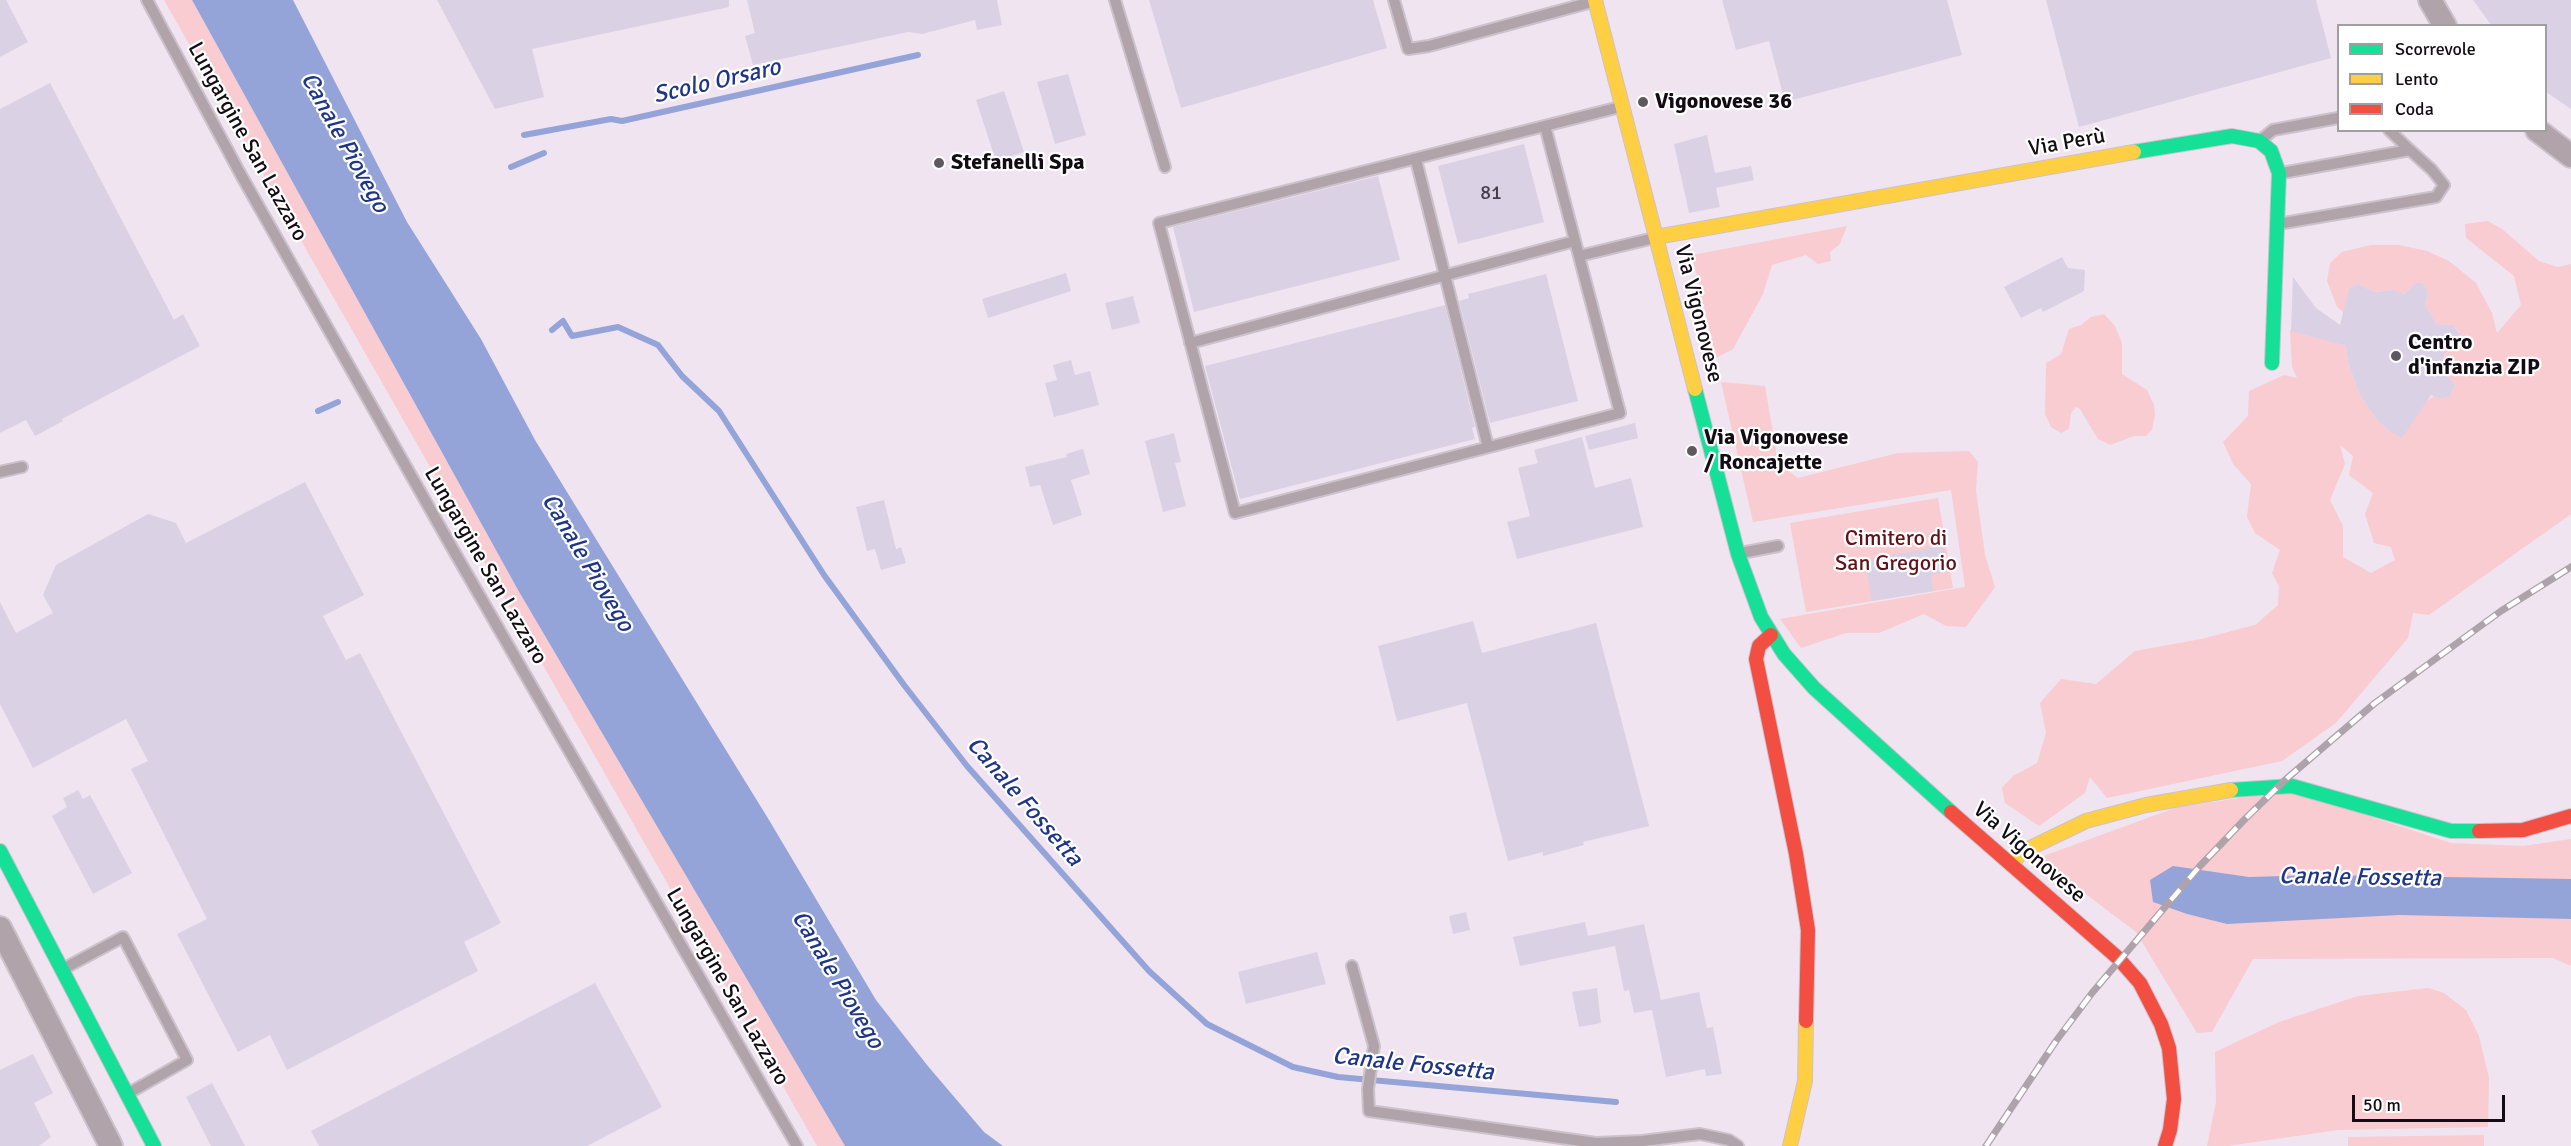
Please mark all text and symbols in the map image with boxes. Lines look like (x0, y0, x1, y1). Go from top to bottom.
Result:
legend (2337, 24, 2547, 132)
street label: Lungargine San Lazzaro (181, 38, 313, 246)
text: Scorrevole (2395, 38, 2476, 60)
water label: Scolo Orsaro (651, 53, 783, 111)
water label: Canale Piovego (294, 68, 394, 218)
text: Lento (2395, 68, 2438, 90)
place label: Vigonovese 36 (1655, 89, 1792, 115)
marker: Vigonovese 36 (1636, 95, 1650, 109)
text: Coda (2395, 98, 2434, 120)
street label: Via Perù (2026, 123, 2108, 163)
place label: Stefanelli Spa (951, 150, 1085, 176)
marker: Stefanelli Spa (932, 156, 946, 170)
house number: 81 (1480, 182, 1502, 206)
street label: Via Vigonovese (1668, 242, 1728, 386)
place label: Centro d'infanzia ZIP (2408, 330, 2540, 382)
marker: Centro d'infanzia ZIP (2389, 349, 2403, 363)
place label: Via Vigonovese / Roncajette (1704, 425, 1849, 476)
marker: Via Vigonovese / Roncajette (1685, 444, 1699, 458)
street label: Lungargine San Lazzaro (418, 463, 552, 669)
water label: Canale Piovego (534, 489, 640, 637)
park label: Cimitero di San Gregorio (1835, 526, 1957, 578)
water label: Canale Fossetta (960, 731, 1088, 873)
street label: Via Vigonovese (1967, 797, 2091, 909)
water label: Canale Fossetta (2279, 862, 2441, 894)
street label: Lungargine San Lazzaro (660, 884, 794, 1090)
water label: Canale Piovego (784, 906, 890, 1054)
water label: Canale Fossetta (1331, 1042, 1495, 1088)
scale bar (2355, 1083, 2508, 1121)
text: 50 m (2363, 1094, 2401, 1116)

